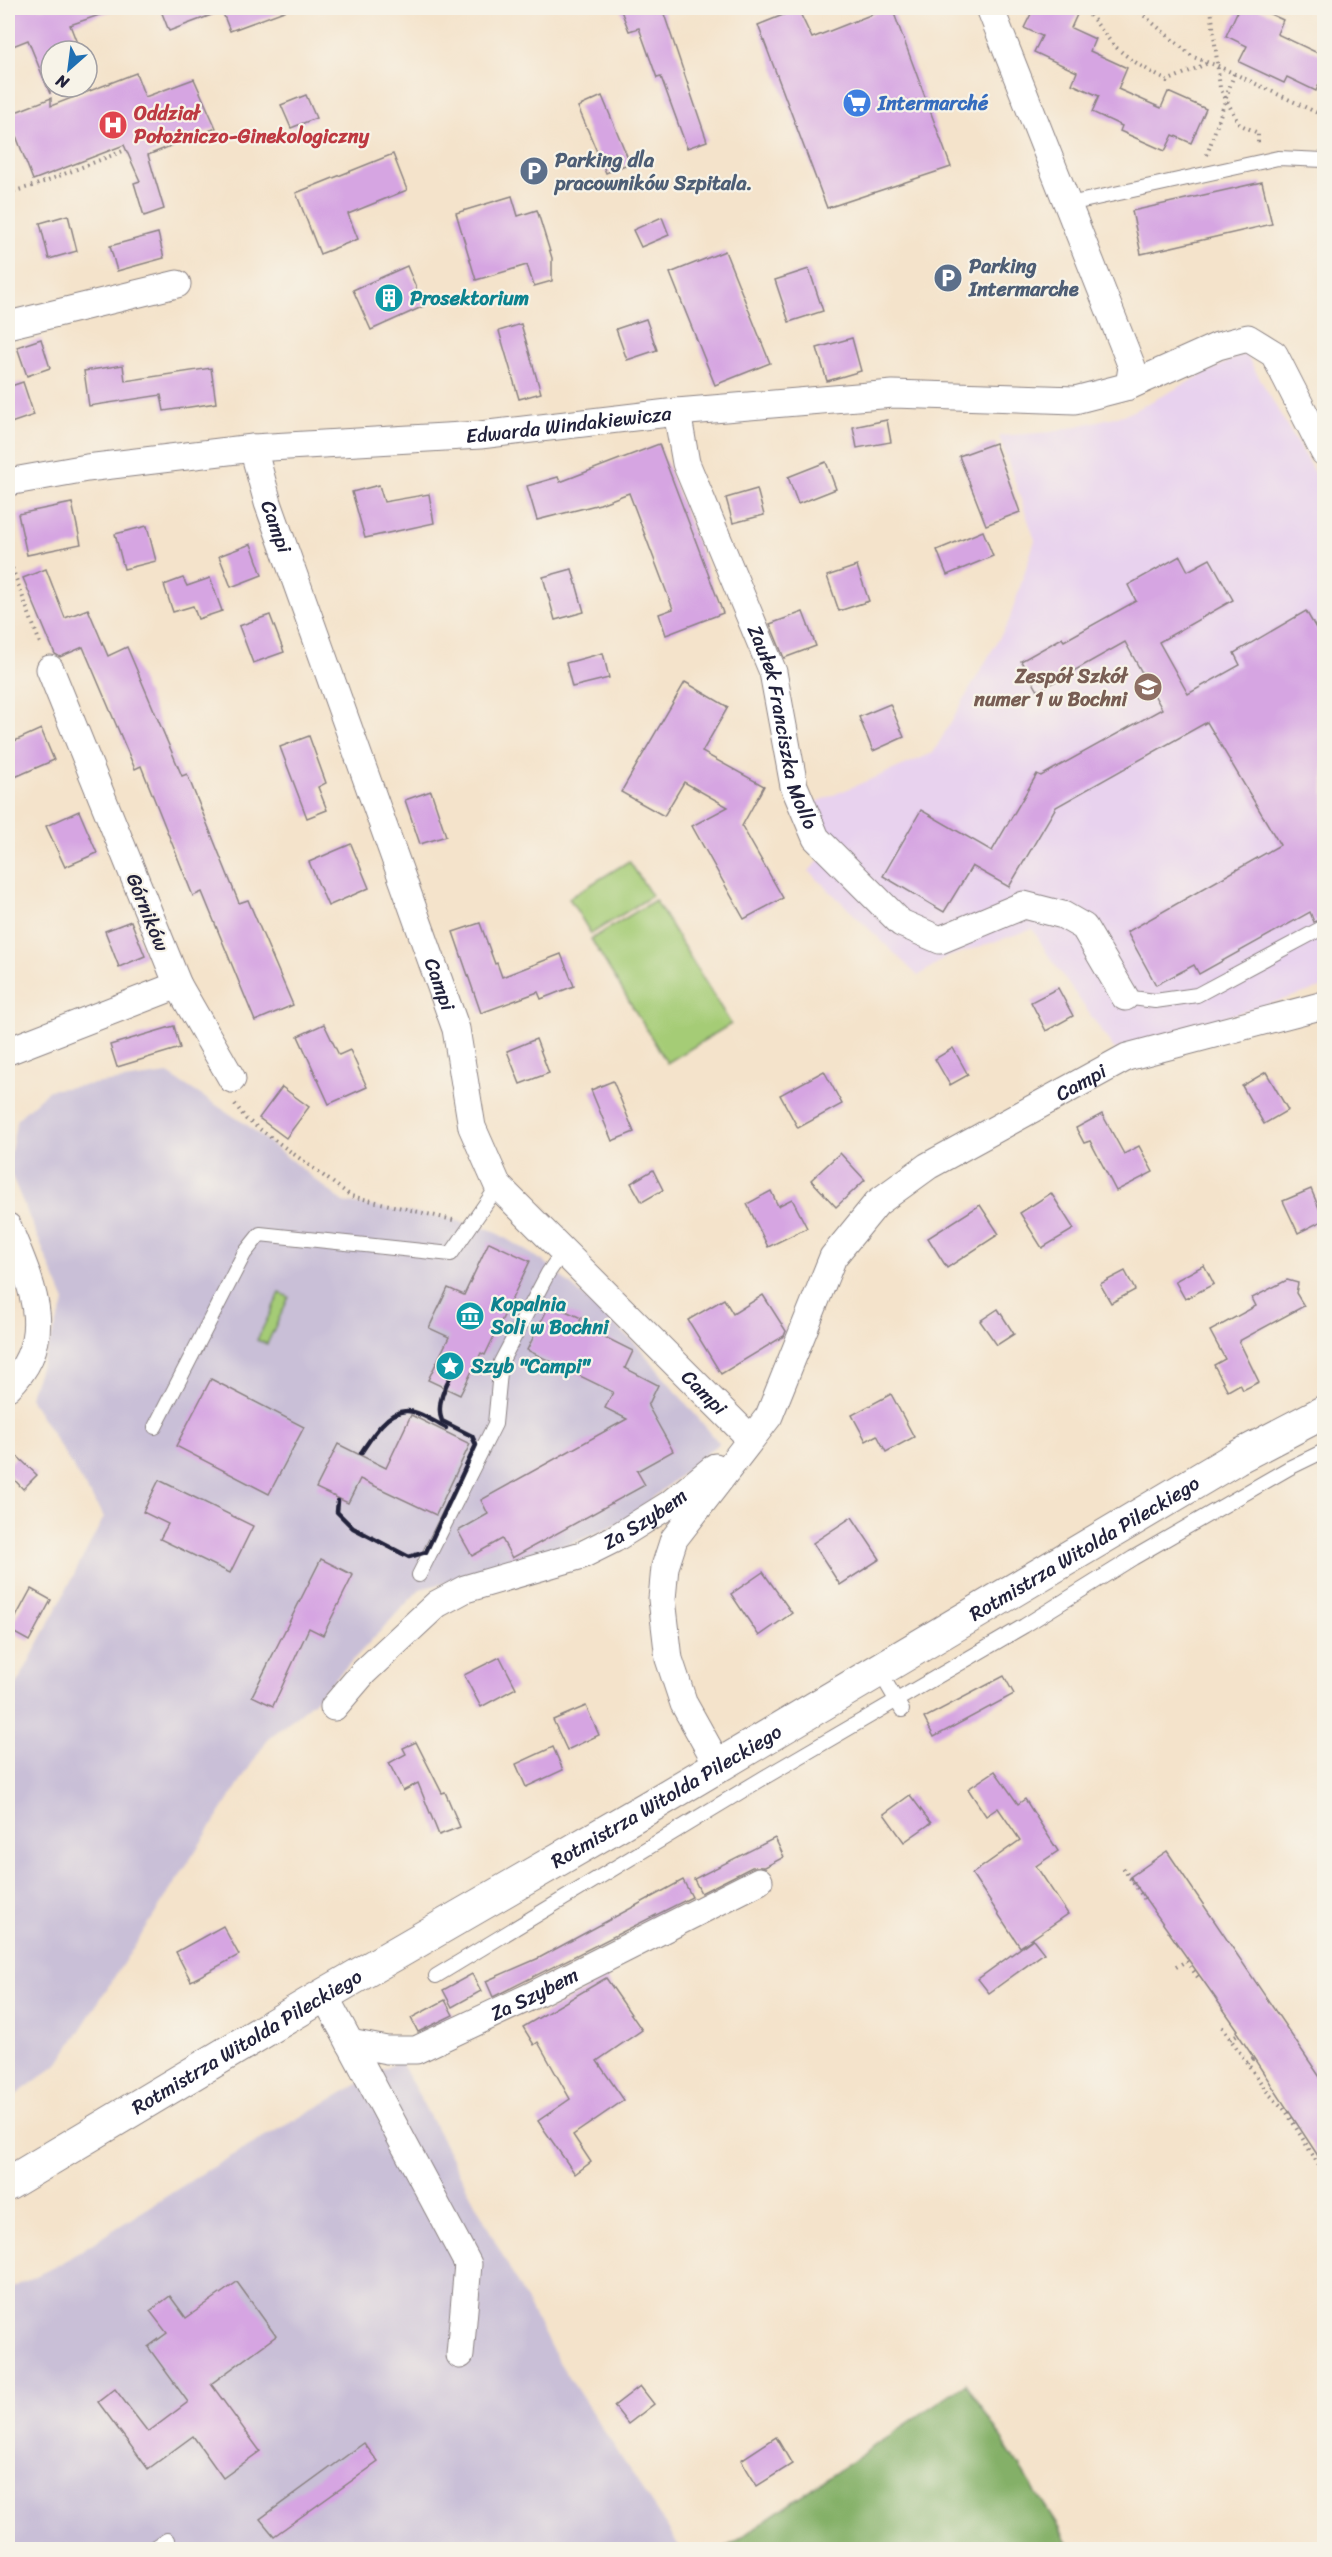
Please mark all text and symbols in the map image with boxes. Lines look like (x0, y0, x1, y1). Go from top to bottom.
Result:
north arrow (39, 39, 99, 99)
text: N (50, 66, 75, 98)
place label: Intermarché (877, 86, 989, 121)
supermarket icon: Intermarché (841, 87, 873, 119)
place label: Oddział Położniczo-Ginekologiczny (134, 96, 370, 154)
hospital icon: Oddział Położniczo-Ginekologiczny (97, 109, 129, 141)
place label: Parking dla pracowników Szpitala. (553, 143, 753, 201)
parking icon: Parking dla pracowników Szpitala. (518, 155, 550, 187)
place label: Parking Intermarche (968, 249, 1079, 307)
parking icon: Parking Intermarche (932, 262, 964, 294)
place label: Prosektorium (410, 281, 529, 316)
building icon: Prosektorium (373, 282, 405, 314)
street label: Edwarda Windakiewicza (465, 396, 674, 454)
street label: Campi (250, 495, 302, 559)
street label: Zaułek Franciszka Mollo (737, 619, 828, 835)
place label: Zespół Szkół numer 1 w Bochni (973, 659, 1128, 717)
school or university icon: Zespół Szkół numer 1 w Bochni (1132, 671, 1164, 703)
street label: Górników (116, 868, 179, 957)
street label: Campi (414, 953, 466, 1017)
street label: Campi (1049, 1054, 1114, 1111)
place label: Kopalnia Soli w Bochni (490, 1287, 610, 1345)
museum icon: Kopalnia Soli w Bochni (454, 1300, 486, 1332)
place label: Szyb "Campi" (470, 1349, 592, 1384)
place icon: Szyb "Campi" (434, 1350, 466, 1382)
street label: Campi (672, 1361, 736, 1425)
street label: Rotmistrza Witolda Pileckiego (962, 1466, 1207, 1631)
street label: Za Szybem (597, 1479, 695, 1560)
street label: Rotmistrza Witolda Pileckiego (544, 1715, 789, 1878)
street label: Za Szybem (484, 1958, 585, 2031)
street label: Rotmistrza Witolda Pileckiego (125, 1959, 369, 2124)

